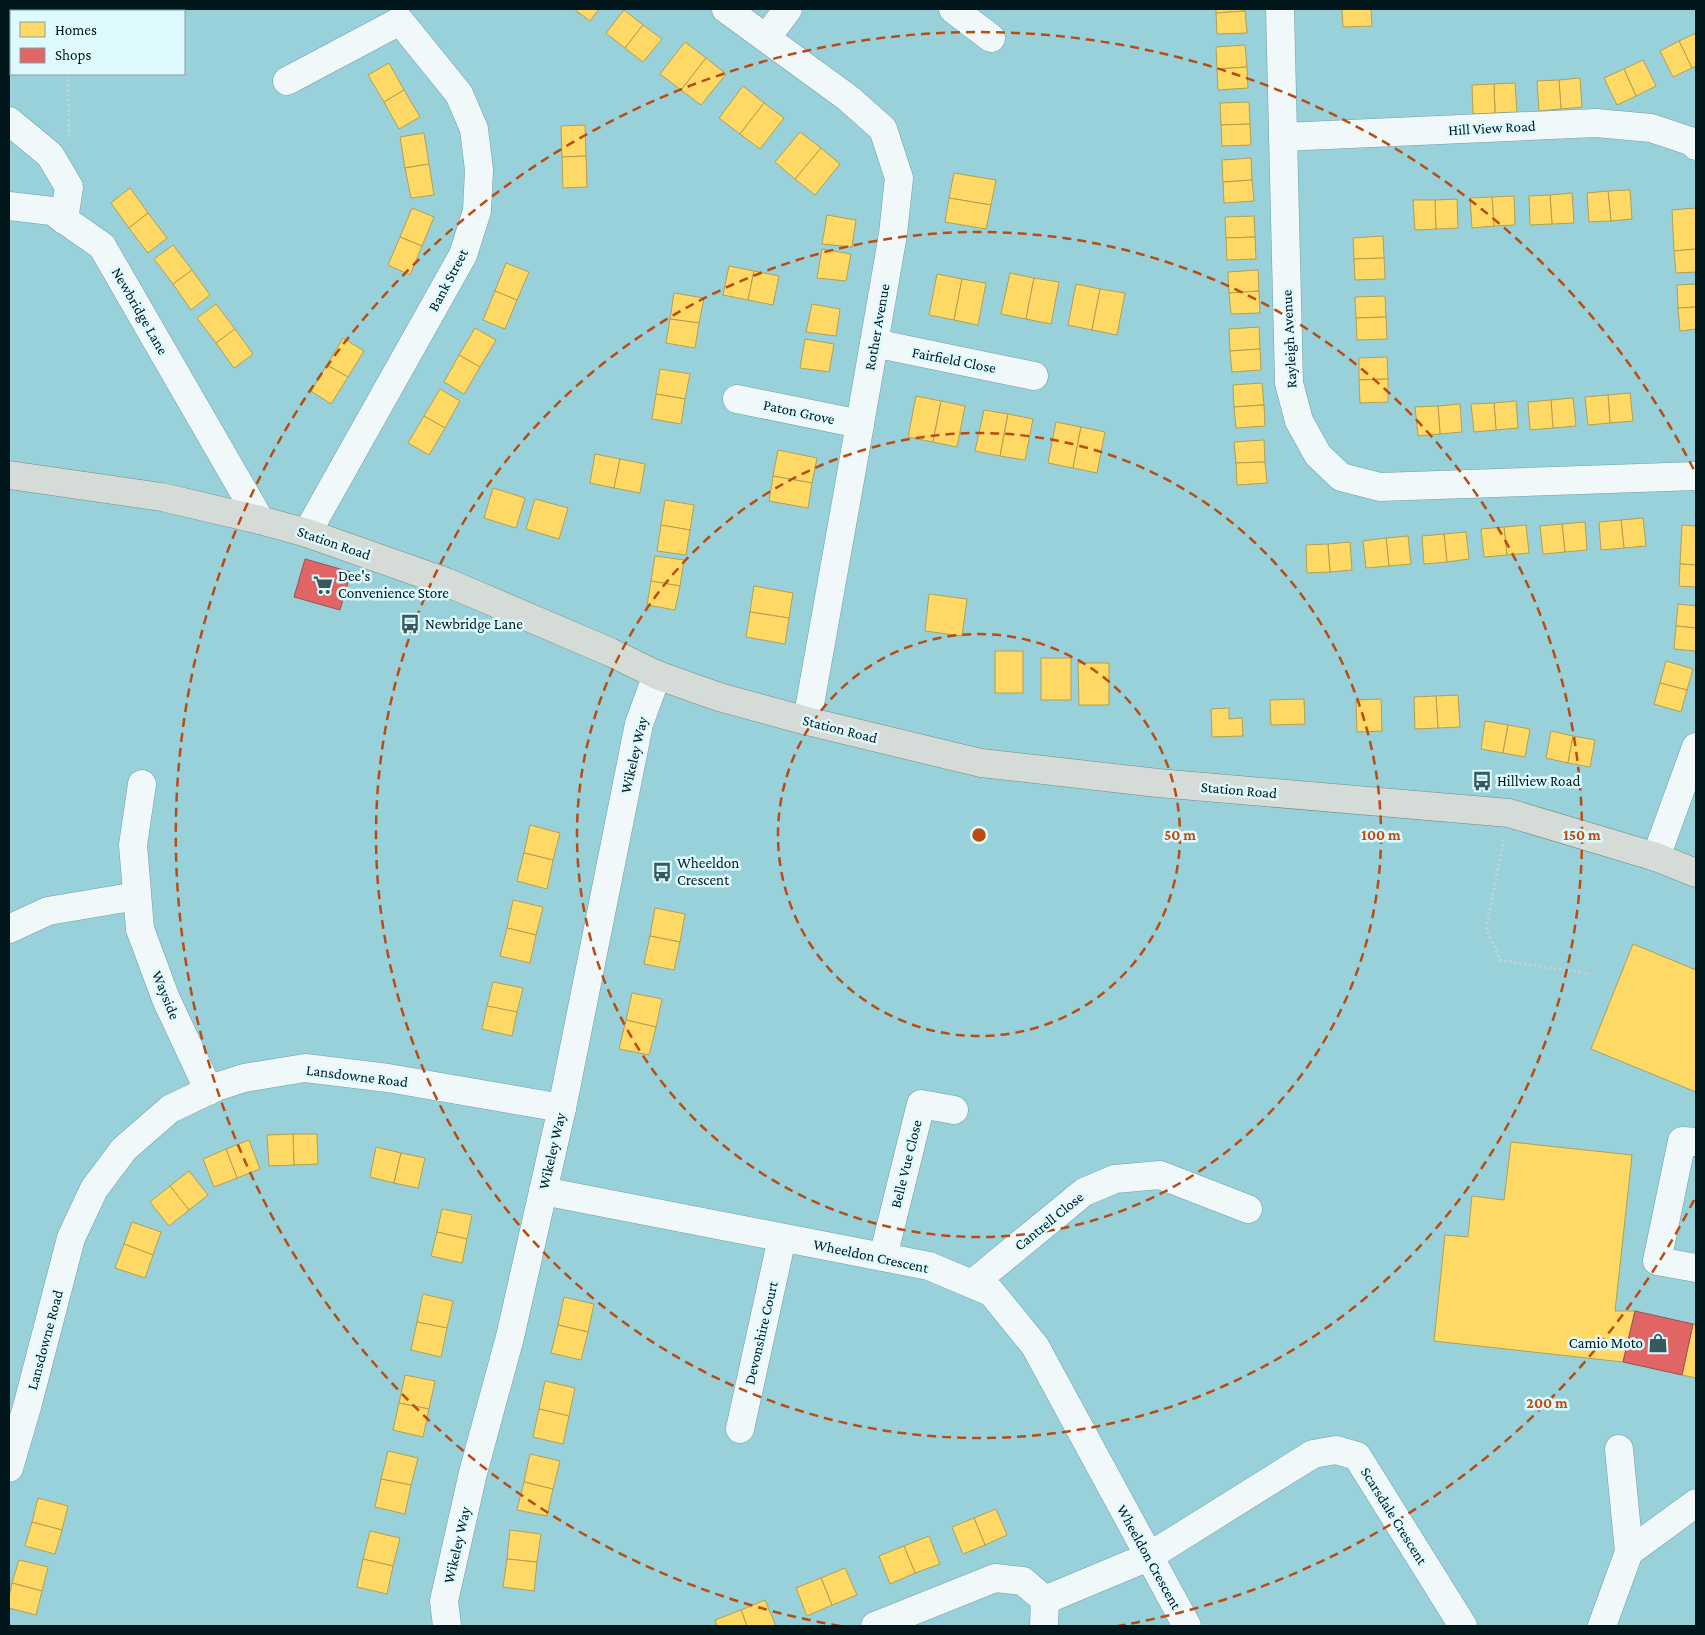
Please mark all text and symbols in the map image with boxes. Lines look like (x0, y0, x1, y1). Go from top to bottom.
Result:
legend (10, 10, 185, 75)
text: Homes (55, 22, 97, 38)
text: Shops (55, 47, 91, 64)
street label: Hill View Road (1448, 118, 1536, 138)
street label: Bank Street (425, 245, 472, 314)
street label: Newbridge Lane (108, 265, 172, 358)
street label: Rother Avenue (862, 282, 893, 371)
street label: Rayleigh Avenue (1278, 289, 1301, 389)
street label: Fairfield Close (911, 344, 998, 376)
street label: Paton Grove (762, 397, 837, 427)
street label: Station Road (295, 523, 373, 563)
place label: Dee's Convenience Store (338, 568, 449, 601)
supermarket icon: Dee's Convenience Store (312, 574, 334, 596)
bus stop icon: Newbridge Lane (399, 613, 421, 635)
place label: Newbridge Lane (425, 616, 523, 633)
street label: Station Road (801, 712, 879, 746)
street label: Wikeley Way (617, 715, 652, 795)
bus stop icon: Hillview Road (1471, 770, 1493, 792)
place label: Hillview Road (1497, 773, 1580, 789)
street label: Station Road (1200, 779, 1278, 801)
centre of rings (970, 826, 988, 844)
text: 50 m (1164, 827, 1196, 843)
text: 100 m (1361, 827, 1401, 843)
text: 150 m (1563, 827, 1601, 843)
place label: Wheeldon Crescent (677, 855, 739, 888)
bus stop icon: Wheeldon Crescent (651, 861, 673, 883)
street label: Wayside (148, 968, 183, 1022)
street label: Lansdowne Road (305, 1062, 409, 1090)
street label: Wikeley Way (535, 1111, 570, 1191)
street label: Belle Vue Close (887, 1118, 925, 1210)
street label: Cantrell Close (1011, 1188, 1087, 1254)
street label: Wheeldon Crescent (812, 1236, 931, 1276)
street label: Devonshire Court (741, 1279, 781, 1386)
street label: Lansdowne Road (24, 1288, 66, 1392)
shop icon: Camio Moto (1647, 1332, 1669, 1354)
place label: Camio Moto (1569, 1335, 1643, 1351)
text: 200 m (1526, 1395, 1568, 1411)
street label: Scarsdale Crescent (1358, 1464, 1431, 1568)
street label: Wheeldon Crescent (1114, 1502, 1185, 1613)
street label: Wikeley Way (440, 1505, 475, 1585)

